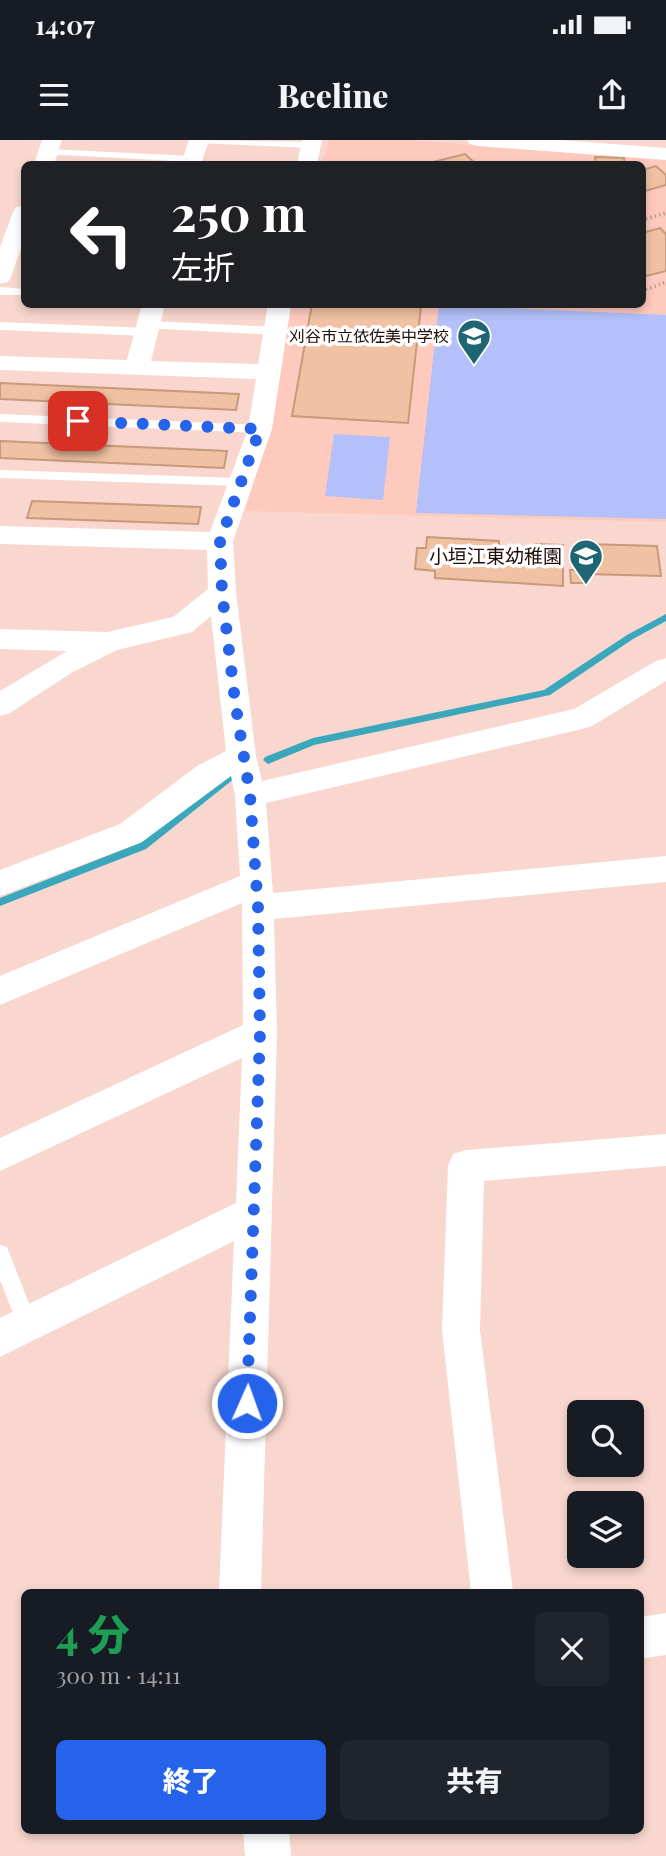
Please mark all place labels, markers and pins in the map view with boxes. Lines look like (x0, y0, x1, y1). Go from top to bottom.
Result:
school or university icon: 刈谷市立依佐美中学校 (455, 317, 493, 366)
place label: 刈谷市立依佐美中学校 (289, 325, 449, 346)
pin (48, 391, 108, 451)
school or university icon: 小垣江東幼稚園 (567, 537, 605, 586)
place label: 小垣江東幼稚園 (429, 542, 562, 568)

